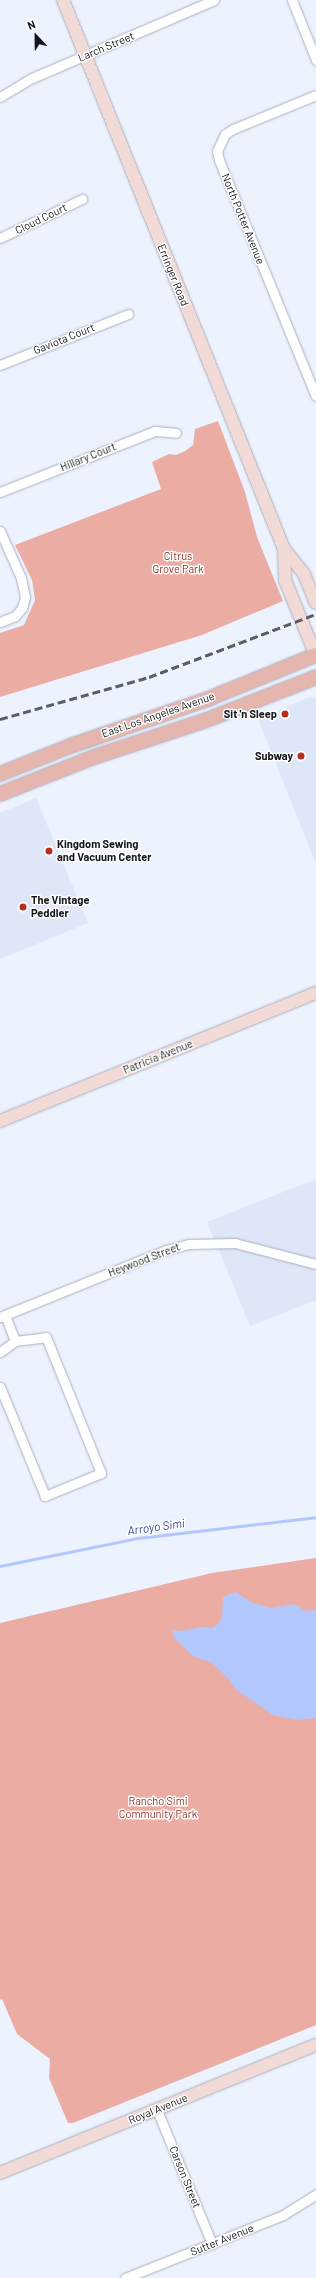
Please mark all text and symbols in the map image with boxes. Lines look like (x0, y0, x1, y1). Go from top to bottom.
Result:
north arrow (16, 16, 56, 56)
text: N (25, 17, 37, 32)
street label: Larch Street (76, 29, 136, 65)
street label: North Potter Avenue (219, 172, 267, 266)
street label: Cloud Court (13, 201, 69, 237)
street label: Erringer Road (155, 242, 191, 308)
street label: Gaviota Court (32, 321, 96, 357)
street label: Hillary Court (58, 440, 118, 474)
park label: Citrus Grove Park (152, 550, 204, 576)
street label: East Los Angeles Avenue (100, 689, 216, 741)
place label: Sit 'n Sleep (224, 707, 277, 721)
marker: Sit 'n Sleep (280, 709, 290, 719)
place label: Subway (255, 749, 293, 763)
marker: Subway (296, 751, 306, 761)
place label: Kingdom Sewing and Vacuum Center (57, 838, 152, 864)
marker: Kingdom Sewing and Vacuum Center (44, 846, 54, 856)
place label: The Vintage Peddler (31, 894, 89, 920)
marker: The Vintage Peddler (18, 902, 28, 912)
street label: Patricia Avenue (121, 1037, 195, 1077)
street label: Heywood Street (106, 1240, 182, 1280)
water label: Arroyo Simi (126, 1516, 186, 1538)
park label: Rancho Simi Community Park (119, 1795, 197, 1821)
street label: Royal Avenue (126, 2091, 190, 2127)
street label: Carson Street (167, 2144, 203, 2210)
street label: Sutter Avenue (188, 2221, 256, 2259)

